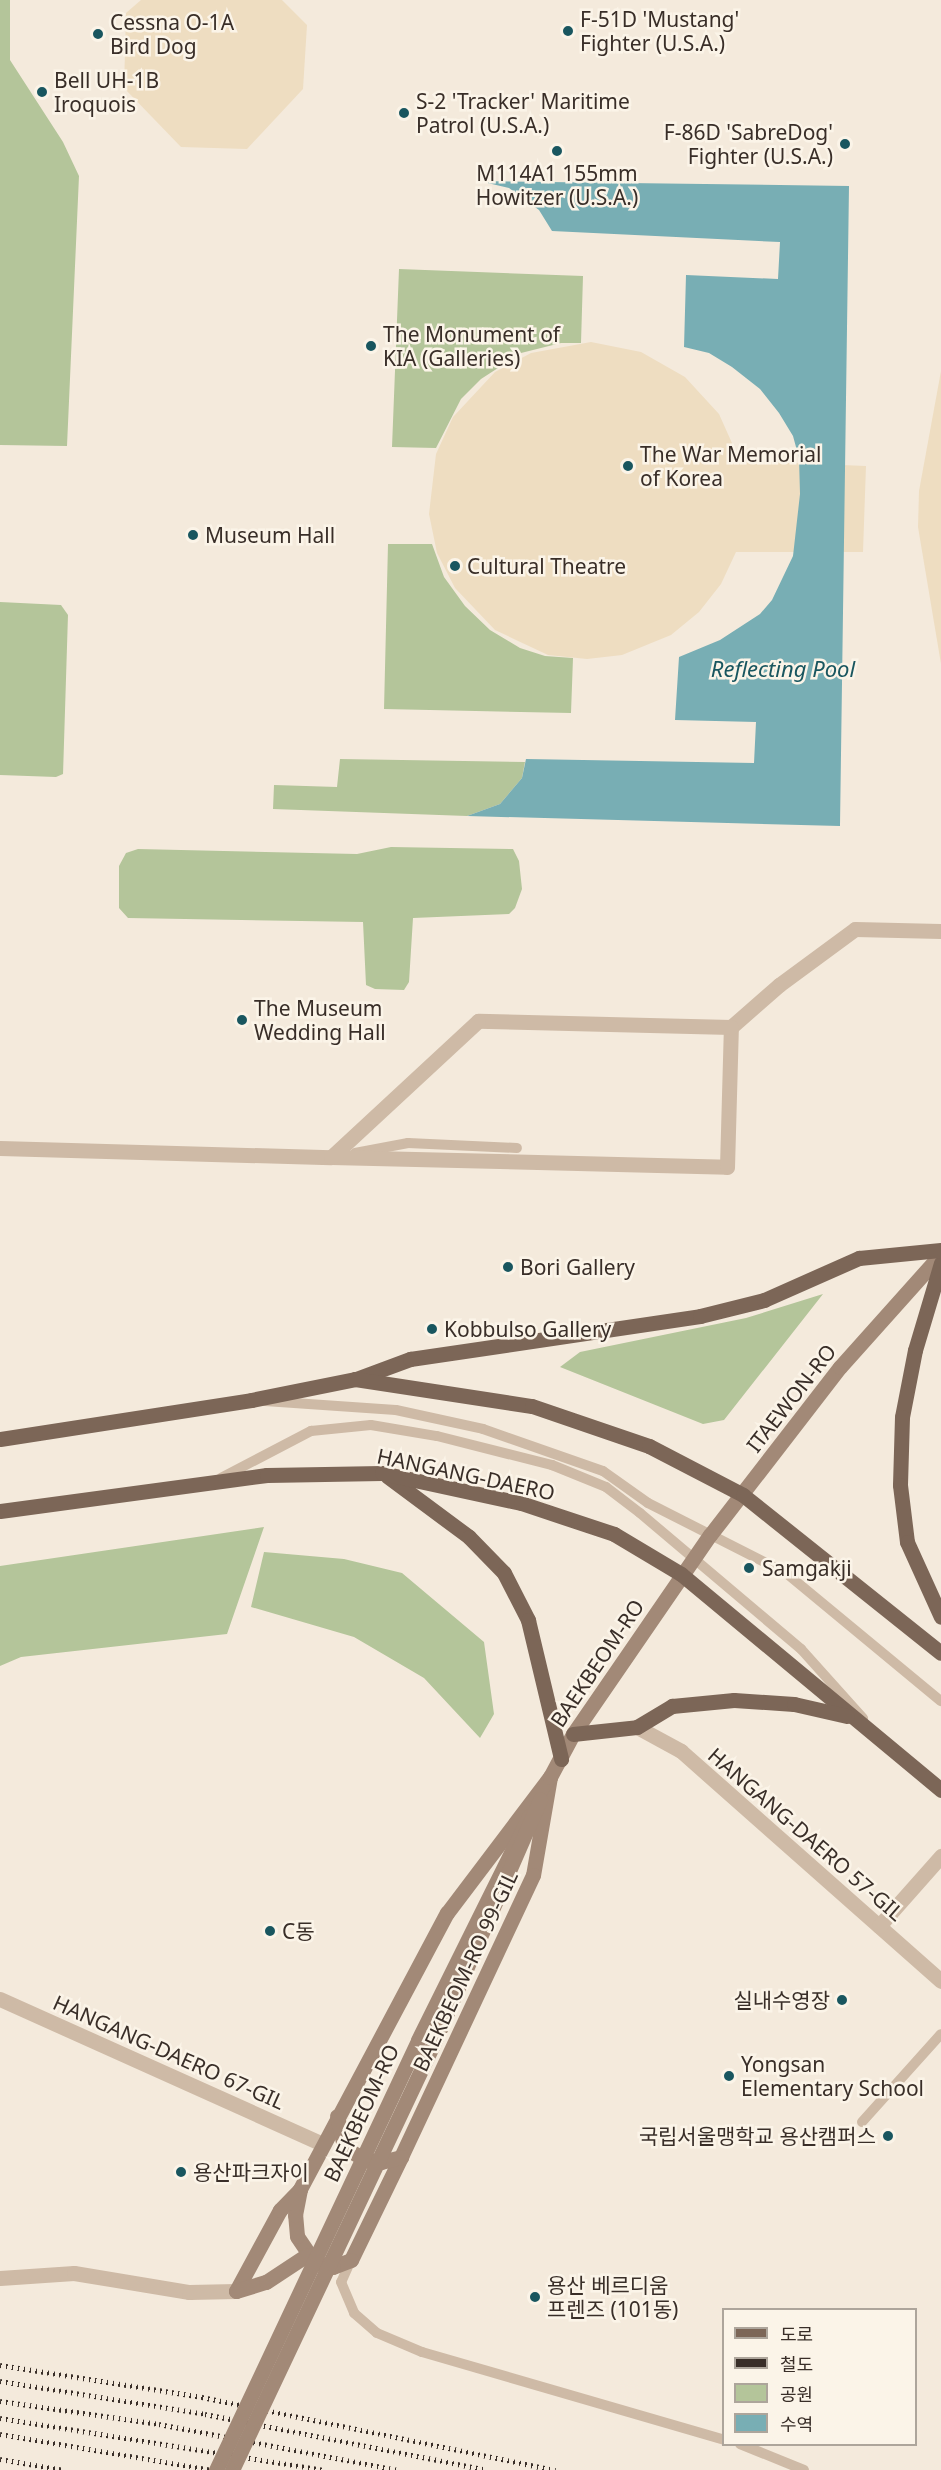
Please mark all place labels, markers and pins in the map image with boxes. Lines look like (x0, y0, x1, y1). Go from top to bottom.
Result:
place label: F-51D 'Mustang' Fighter (U.S.A.) (580, 6, 739, 56)
place label: Cessna O-1A Bird Dog (110, 9, 234, 59)
marker: F-51D 'Mustang' Fighter (U.S.A.) (561, 24, 575, 38)
marker: Cessna O-1A Bird Dog (91, 27, 105, 41)
place label: Bell UH-1B Iroquois (54, 67, 159, 117)
marker: Bell UH-1B Iroquois (35, 85, 49, 99)
place label: S-2 'Tracker' Maritime Patrol (U.S.A.) (416, 88, 630, 138)
marker: S-2 'Tracker' Maritime Patrol (U.S.A.) (397, 106, 411, 120)
place label: F-86D 'SabreDog' Fighter (U.S.A.) (664, 119, 833, 169)
marker: F-86D 'SabreDog' Fighter (U.S.A.) (838, 137, 852, 151)
marker: M114A1 155mm Howitzer (U.S.A.) (550, 144, 564, 158)
place label: M114A1 155mm Howitzer (U.S.A.) (476, 160, 638, 210)
place label: The Monument of KIA (Galleries) (383, 321, 560, 371)
marker: The Monument of KIA (Galleries) (364, 339, 378, 353)
place label: The War Memorial of Korea (640, 441, 822, 491)
marker: The War Memorial of Korea (621, 459, 635, 473)
place label: Museum Hall (205, 522, 335, 548)
marker: Museum Hall (186, 528, 200, 542)
place label: Cultural Theatre (467, 553, 626, 579)
marker: Cultural Theatre (448, 559, 462, 573)
place label: The Museum Wedding Hall (254, 995, 386, 1045)
marker: The Museum Wedding Hall (235, 1013, 249, 1027)
place label: Bori Gallery (520, 1254, 635, 1280)
marker: Bori Gallery (501, 1260, 515, 1274)
place label: Kobbulso Gallery (444, 1316, 611, 1342)
marker: Kobbulso Gallery (425, 1322, 439, 1336)
place label: Samgakji (762, 1555, 852, 1581)
marker: Samgakji (740, 1559, 758, 1577)
place label: C동 (282, 1918, 315, 1944)
marker: C동 (263, 1924, 277, 1938)
place label: 실내수영장 (733, 1987, 830, 2013)
marker: 실내수영장 (835, 1993, 849, 2007)
place label: Yongsan Elementary School (741, 2051, 924, 2101)
marker: Yongsan Elementary School (722, 2069, 736, 2083)
place label: 국립서울맹학교 용산캠퍼스 (639, 2123, 876, 2149)
marker: 국립서울맹학교 용산캠퍼스 (881, 2129, 895, 2143)
place label: 용산파크자이 (193, 2159, 309, 2185)
marker: 용산파크자이 (174, 2165, 188, 2179)
place label: 용산 베르디움 프렌즈 (101동) (547, 2272, 678, 2322)
marker: 용산 베르디움 프렌즈 (101동) (528, 2290, 542, 2304)

